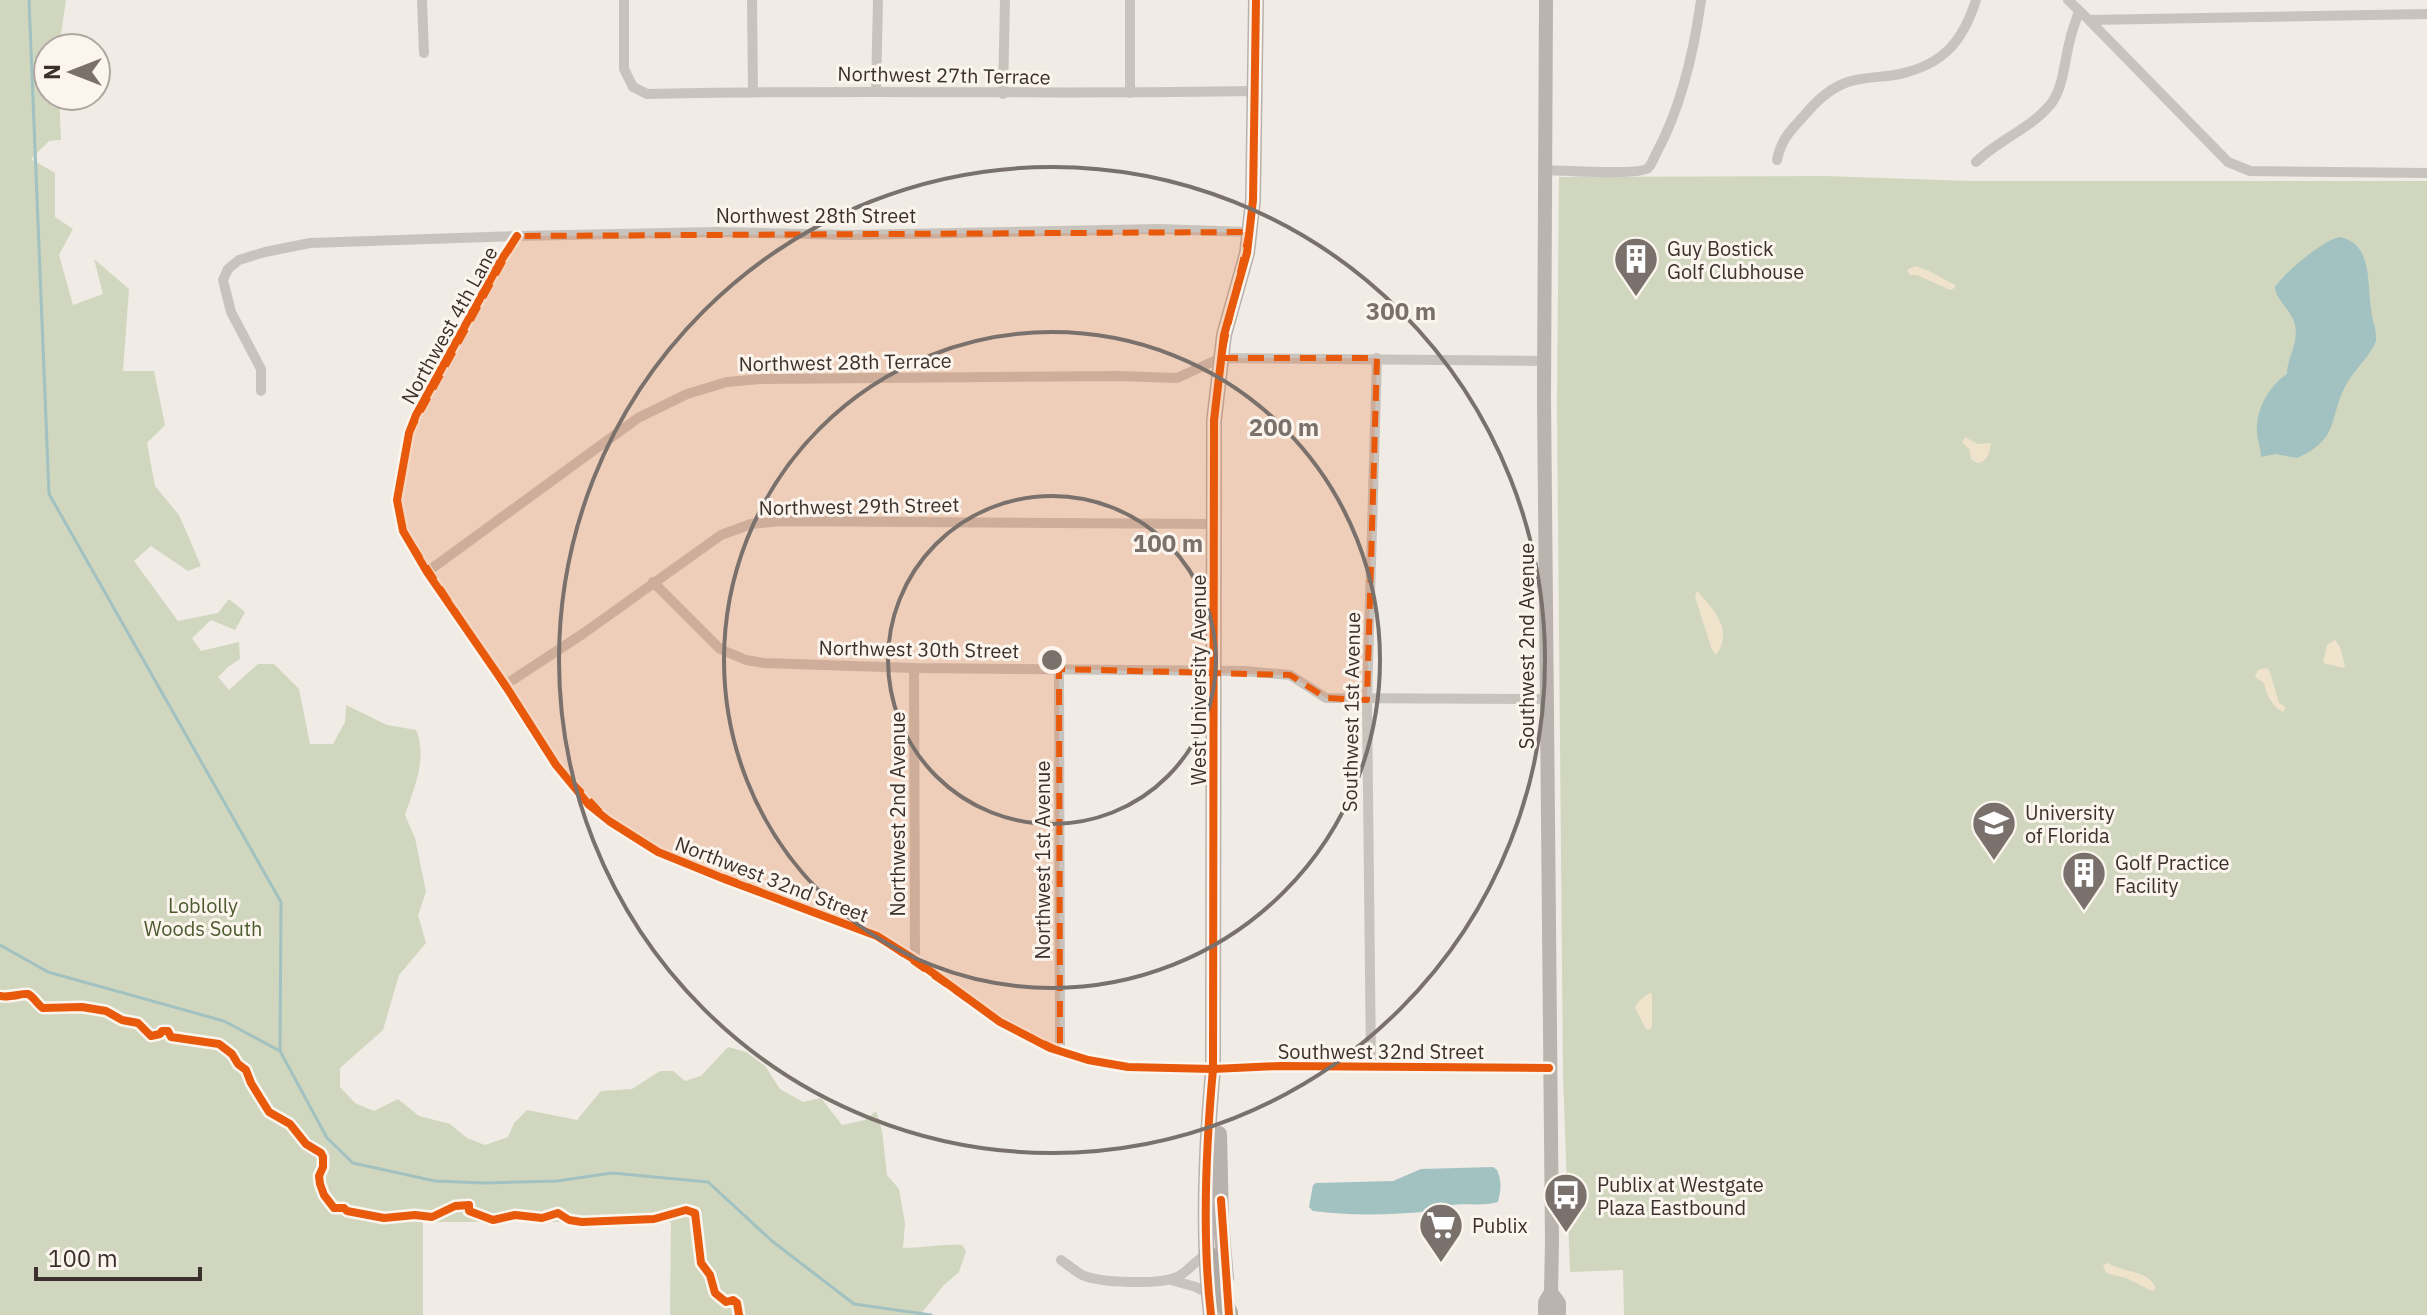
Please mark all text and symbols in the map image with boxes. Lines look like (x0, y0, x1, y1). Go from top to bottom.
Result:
north arrow (32, 32, 112, 112)
street label: Northwest 27th Terrace (837, 60, 1051, 90)
text: N (37, 64, 66, 80)
street label: Northwest 28th Street (716, 202, 916, 229)
building icon: Guy Bostick Golf Clubhouse (1612, 235, 1660, 298)
place label: Guy Bostick Golf Clubhouse (1667, 235, 1804, 285)
street label: Northwest 4th Lane (394, 241, 504, 409)
text: 300 m (1366, 295, 1436, 327)
street label: Northwest 28th Terrace (738, 347, 952, 377)
text: 200 m (1249, 411, 1319, 443)
street label: Northwest 29th Street (758, 491, 960, 521)
text: 100 m (1133, 527, 1203, 559)
street label: Southwest 2nd Avenue (1513, 543, 1540, 749)
street label: West University Avenue (1185, 574, 1212, 786)
street label: Southwest 1st Avenue (1336, 612, 1366, 812)
street label: Northwest 30th Street (818, 634, 1020, 664)
centre of rings (1038, 646, 1066, 674)
street label: Northwest 2nd Avenue (884, 711, 911, 917)
street label: Northwest 1st Avenue (1029, 761, 1056, 959)
school or university icon: University of Florida (1970, 799, 2018, 862)
place label: University of Florida (2025, 799, 2115, 849)
street label: Northwest 32nd Street (671, 830, 873, 928)
building icon: Golf Practice Facility (2060, 849, 2108, 912)
place label: Golf Practice Facility (2115, 849, 2230, 899)
park label: Loblolly Woods South (144, 892, 262, 942)
street label: Southwest 32nd Street (1278, 1038, 1484, 1065)
bus stop icon: Publix at Westgate Plaza Eastbound (1542, 1171, 1590, 1234)
place label: Publix at Westgate Plaza Eastbound (1597, 1171, 1764, 1221)
supermarket icon: Publix (1417, 1201, 1465, 1264)
place label: Publix (1472, 1212, 1528, 1239)
scale bar (36, 1231, 200, 1281)
text: 100 m (48, 1242, 118, 1274)

